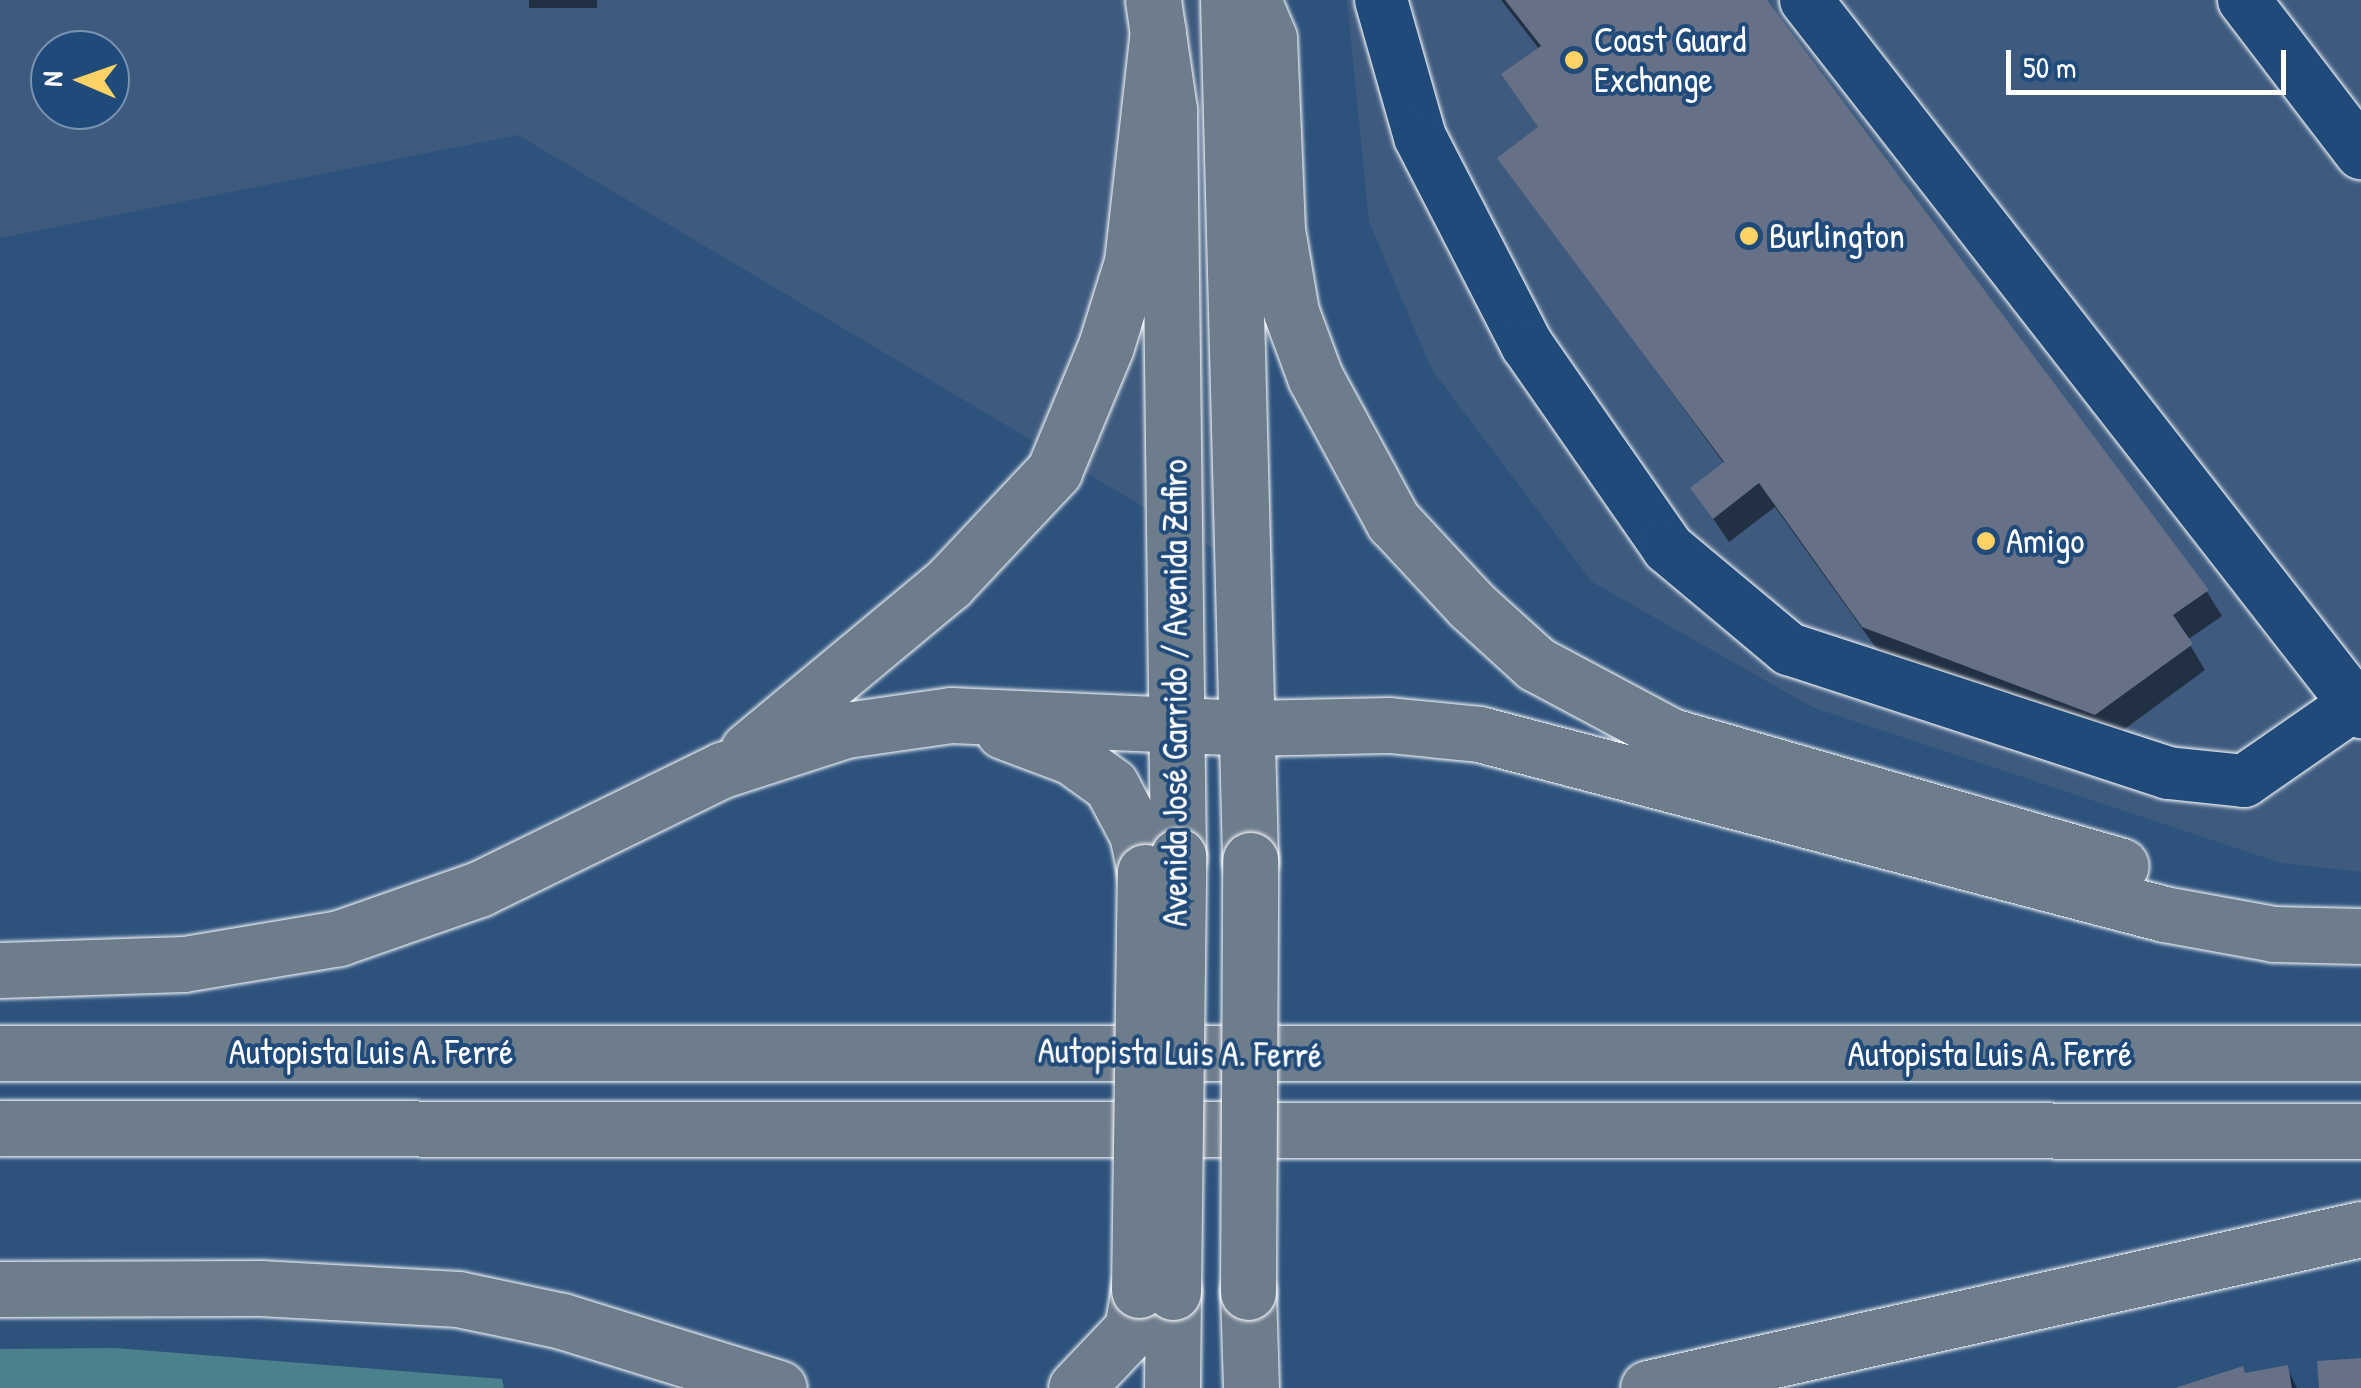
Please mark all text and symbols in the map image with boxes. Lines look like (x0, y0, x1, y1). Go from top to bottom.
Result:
place label: Coast Guard Exchange (1594, 19, 1746, 101)
north arrow (30, 30, 130, 130)
scale bar (2011, 30, 2291, 92)
text: 50 m (2023, 47, 2076, 87)
marker: Coast Guard Exchange (1563, 49, 1585, 71)
text: N (33, 71, 71, 87)
place label: Burlington (1769, 215, 1905, 257)
marker: Burlington (1738, 225, 1760, 247)
street label: Avenida José Garrido / Avenida Zafiro (1154, 459, 1196, 927)
place label: Amigo (2006, 520, 2084, 562)
marker: Amigo (1975, 530, 1997, 552)
street label: Autopista Luis A. Ferré (1038, 1030, 1322, 1076)
street label: Autopista Luis A. Ferré (229, 1031, 513, 1073)
street label: Autopista Luis A. Ferré (1848, 1033, 2132, 1075)

